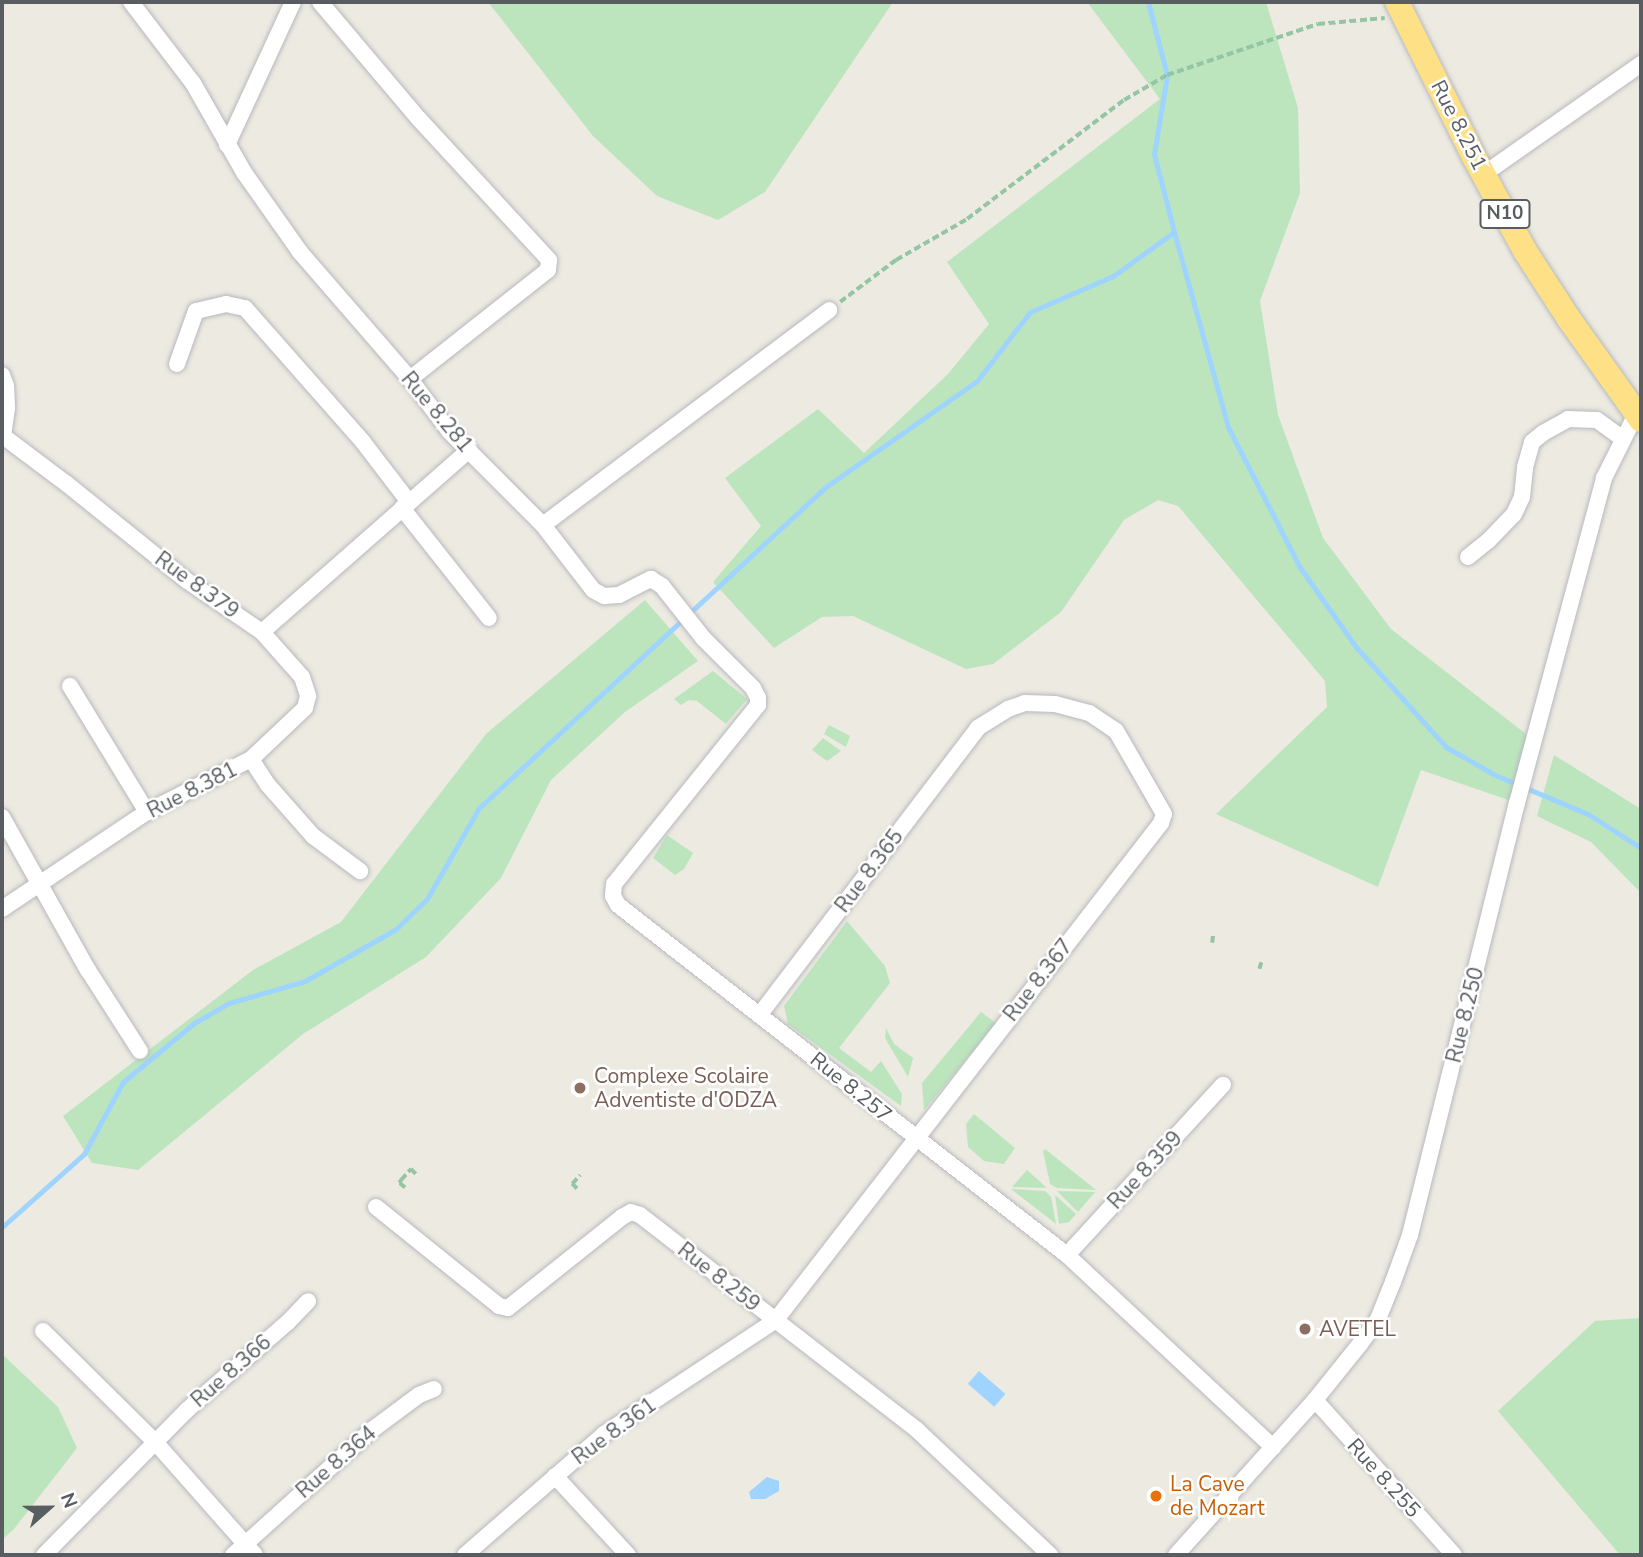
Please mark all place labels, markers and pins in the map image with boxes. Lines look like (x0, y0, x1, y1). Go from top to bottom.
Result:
place label: Complexe Scolaire Adventiste d'ODZA (594, 1063, 777, 1113)
marker: Complexe Scolaire Adventiste d'ODZA (572, 1080, 588, 1096)
place label: AVETEL (1319, 1316, 1396, 1342)
marker: AVETEL (1297, 1321, 1313, 1337)
place label: La Cave de Mozart (1170, 1471, 1264, 1521)
marker: La Cave de Mozart (1148, 1488, 1164, 1504)

